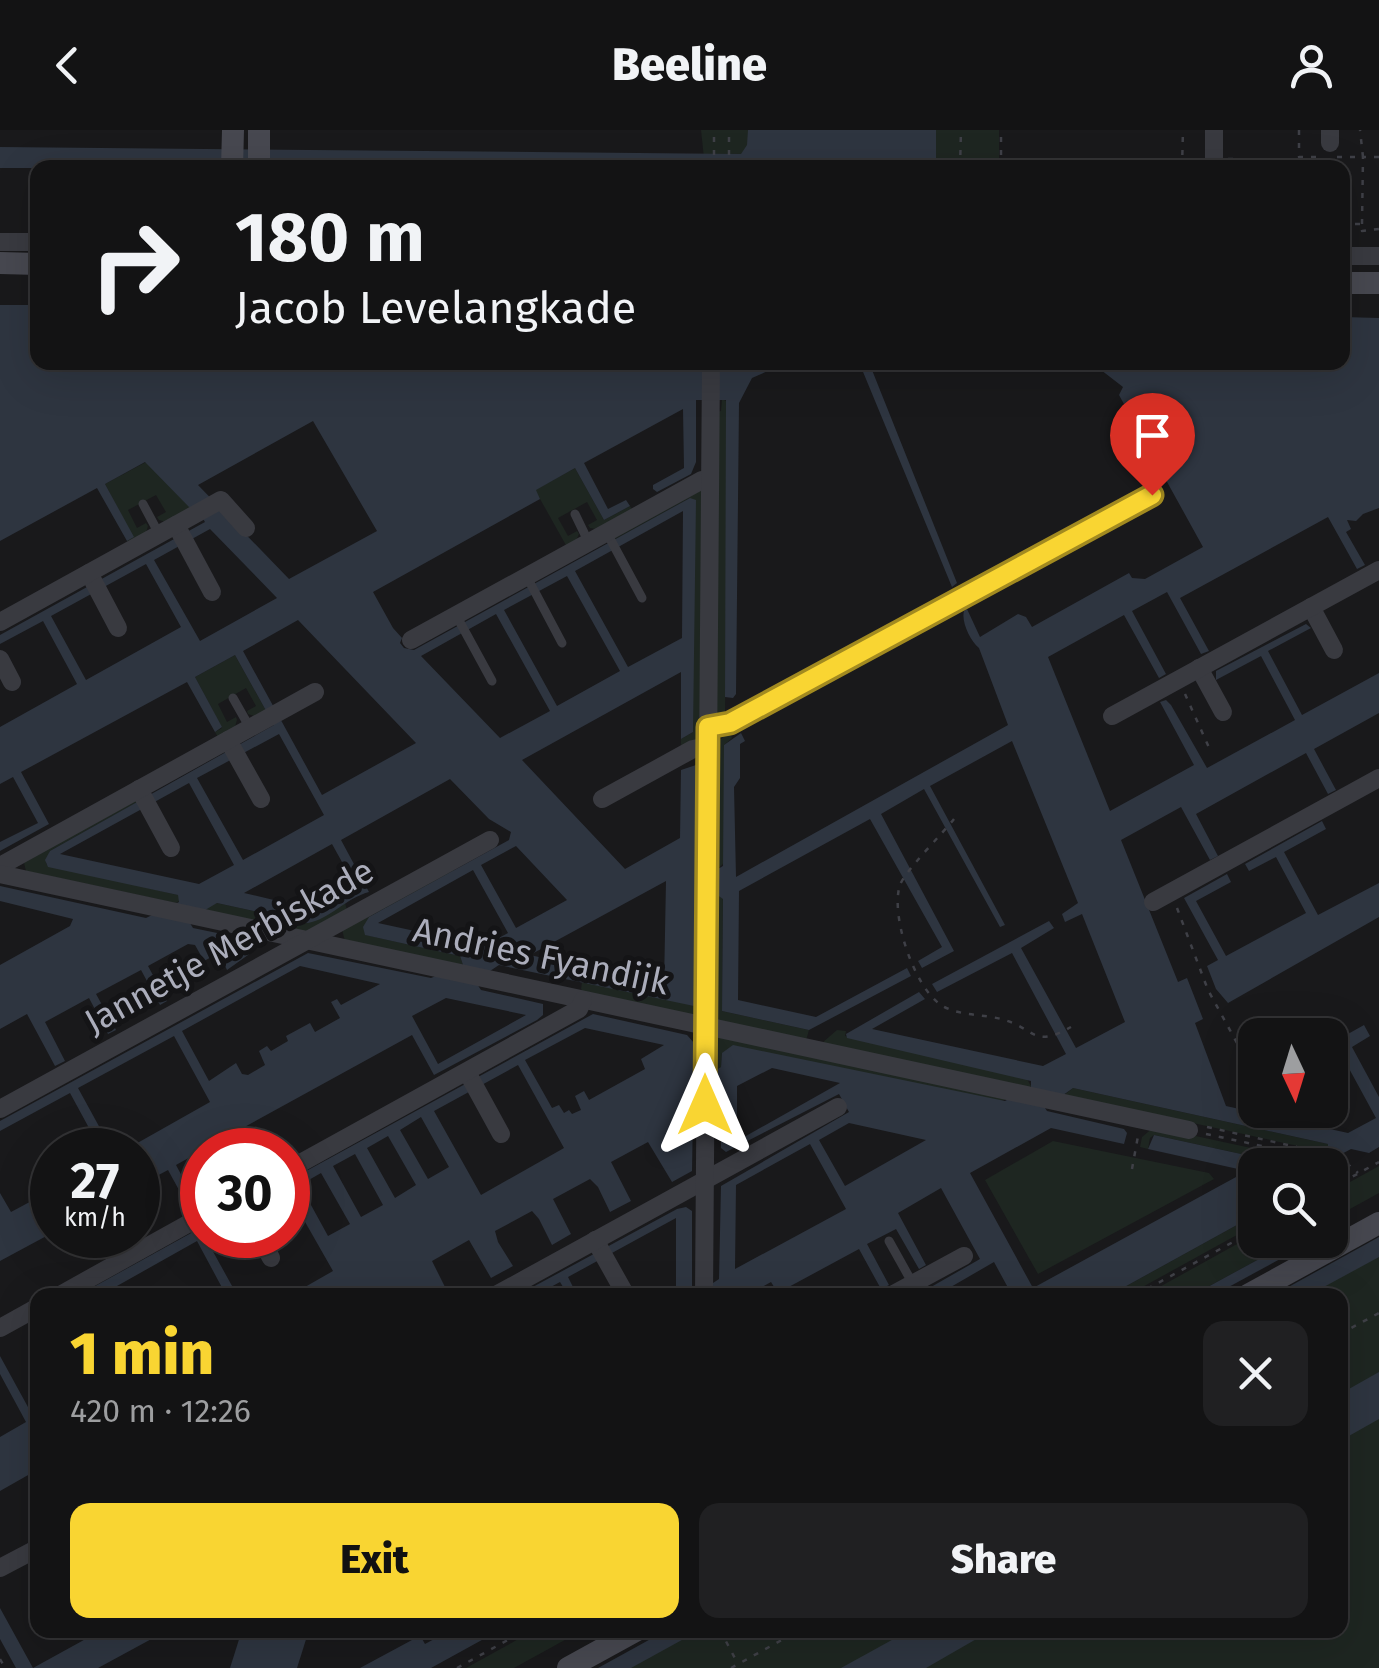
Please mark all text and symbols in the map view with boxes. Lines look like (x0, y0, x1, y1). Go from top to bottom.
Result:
icon: back (40, 38, 95, 93)
text: Beeline (612, 38, 767, 92)
icon: person (1284, 38, 1339, 93)
text: 180 m (235, 196, 425, 280)
icon: right (70, 200, 200, 330)
text: Jacob Levelangkade (235, 281, 636, 335)
pin (1110, 393, 1195, 496)
icon: arrive (1125, 408, 1180, 463)
street label: Jannetje Merbiskade (77, 849, 381, 1043)
street label: Andries Fyandijk (409, 908, 673, 1004)
north arrow (1238, 1018, 1348, 1128)
map controls (1238, 1018, 1348, 1258)
position arrow (653, 1053, 757, 1157)
speed limit sign: 30 (180, 1128, 310, 1258)
button: search (1238, 1148, 1348, 1258)
text: 27 (71, 1151, 119, 1211)
text: km/h (64, 1203, 126, 1233)
text: 1 min (70, 1318, 214, 1390)
button: close (1203, 1321, 1308, 1426)
text: 420 m · 12:26 (70, 1392, 251, 1430)
button: Exit (70, 1503, 679, 1618)
button: Share (699, 1503, 1308, 1618)

